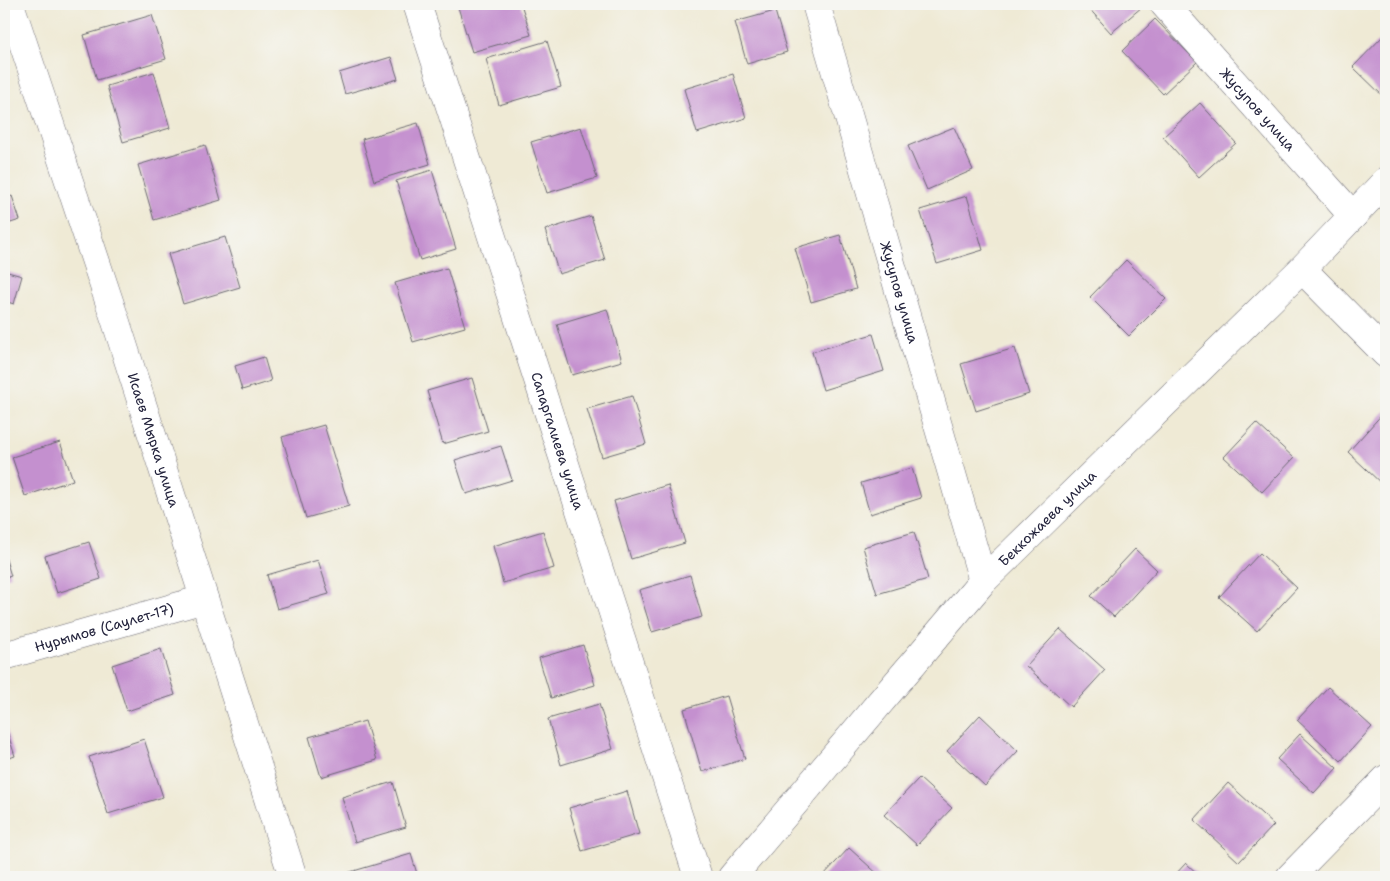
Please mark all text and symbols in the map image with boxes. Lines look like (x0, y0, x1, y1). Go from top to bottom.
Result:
street label: Жусупов улица (1216, 64, 1300, 155)
street label: Жусупов улица (876, 239, 923, 346)
street label: Исаев Мырка улица (124, 370, 184, 510)
street label: Сапаргалиева улица (527, 370, 588, 512)
street label: Беккожаева улица (995, 466, 1100, 570)
street label: Нурымов (Саулет-17) (32, 599, 176, 656)

